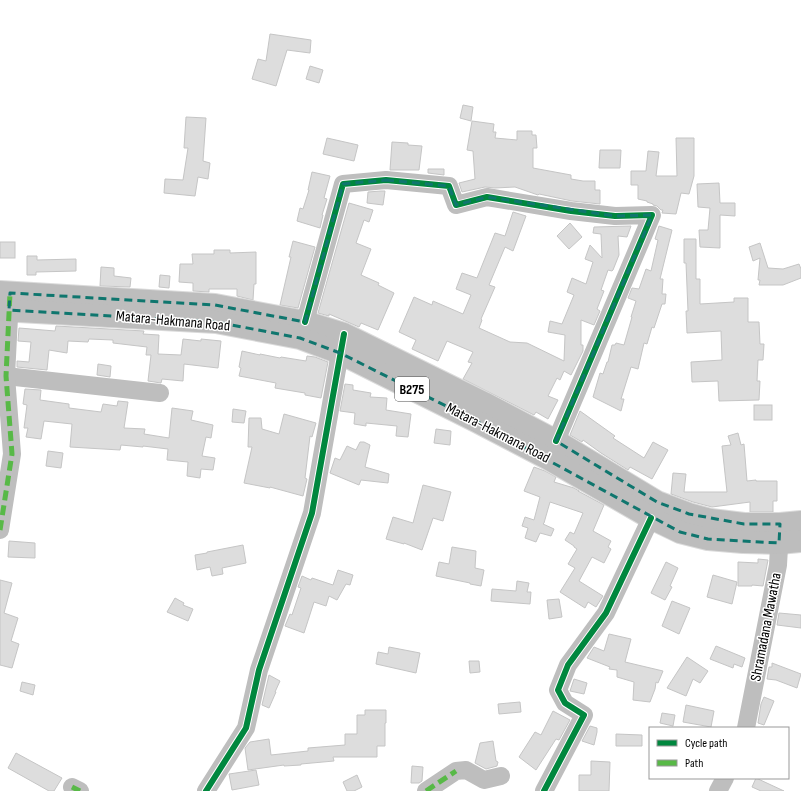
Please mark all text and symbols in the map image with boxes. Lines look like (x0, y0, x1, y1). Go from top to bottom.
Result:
street label: Matara-Hakmana Road (115, 307, 231, 335)
road number: B275 (395, 377, 429, 401)
street label: Matara-Hakmana Road (443, 399, 553, 467)
street label: Shramadana Mawatha (746, 571, 786, 683)
legend (649, 727, 789, 779)
text: Cycle path (685, 736, 727, 751)
text: Path (685, 756, 703, 771)

